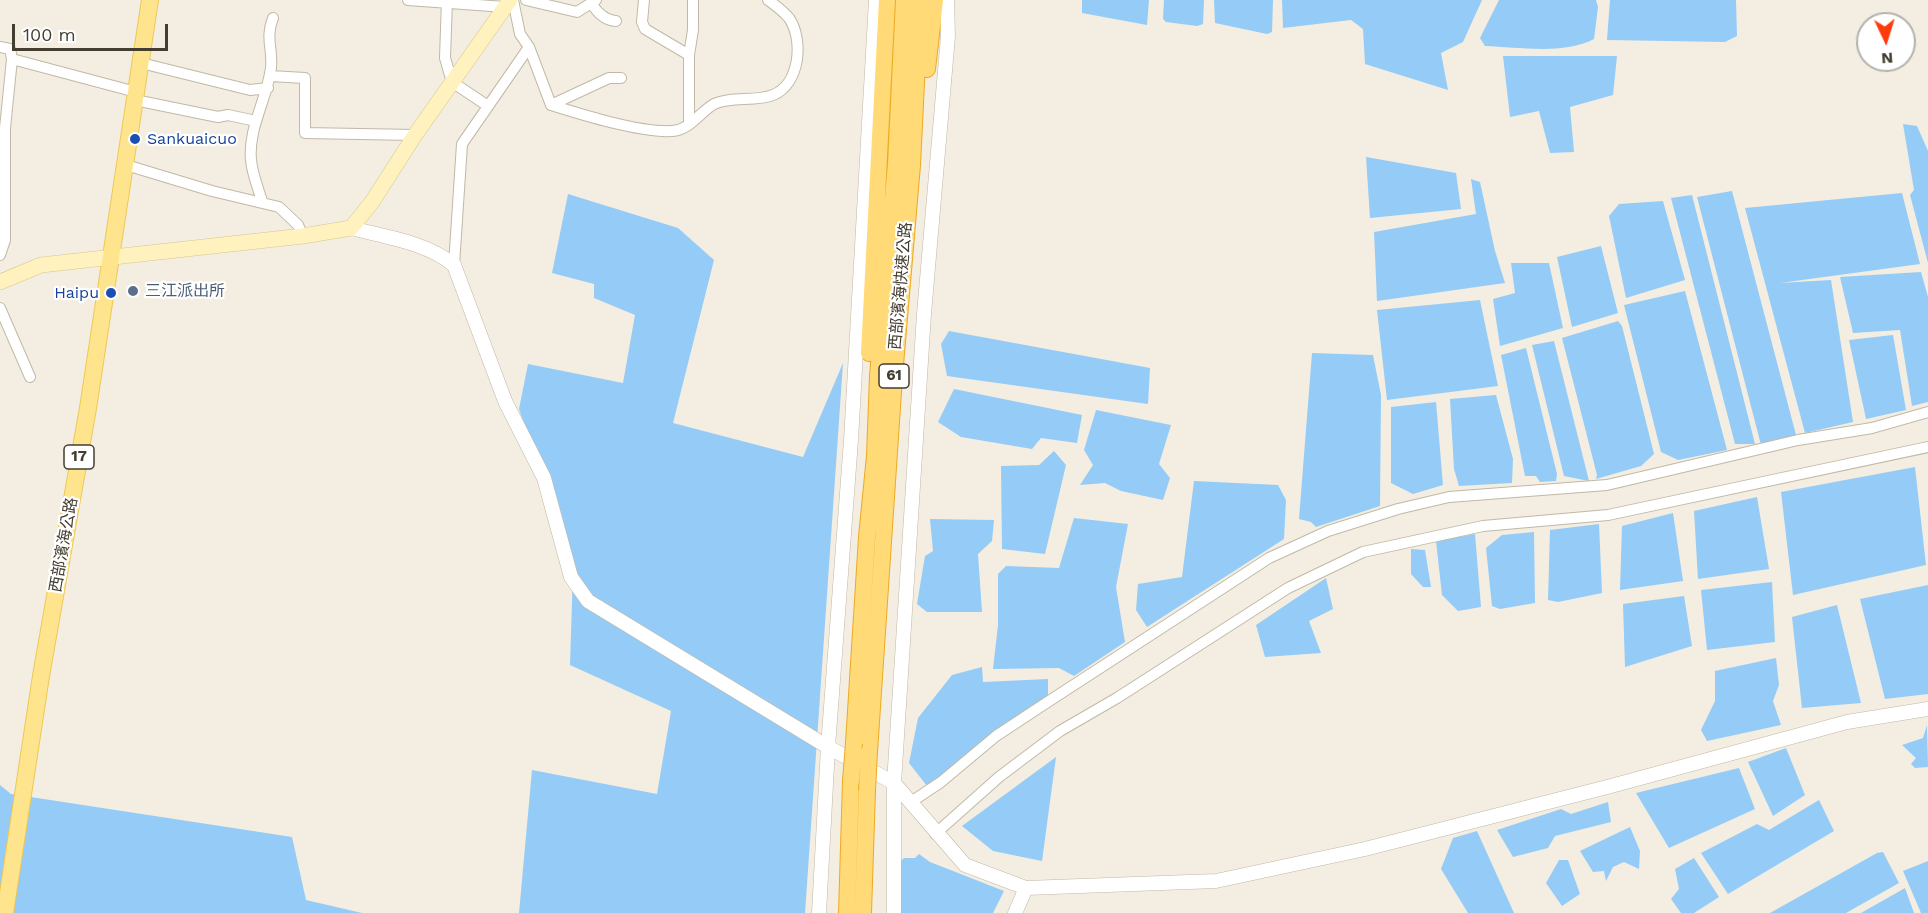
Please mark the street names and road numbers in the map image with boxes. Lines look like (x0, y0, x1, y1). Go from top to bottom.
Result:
street label: 西部濱海快速公路 (886, 221, 916, 351)
road number: 61 (879, 364, 909, 388)
road number: 17 (64, 445, 94, 469)
street label: 西部濱海公路 (46, 496, 82, 594)

